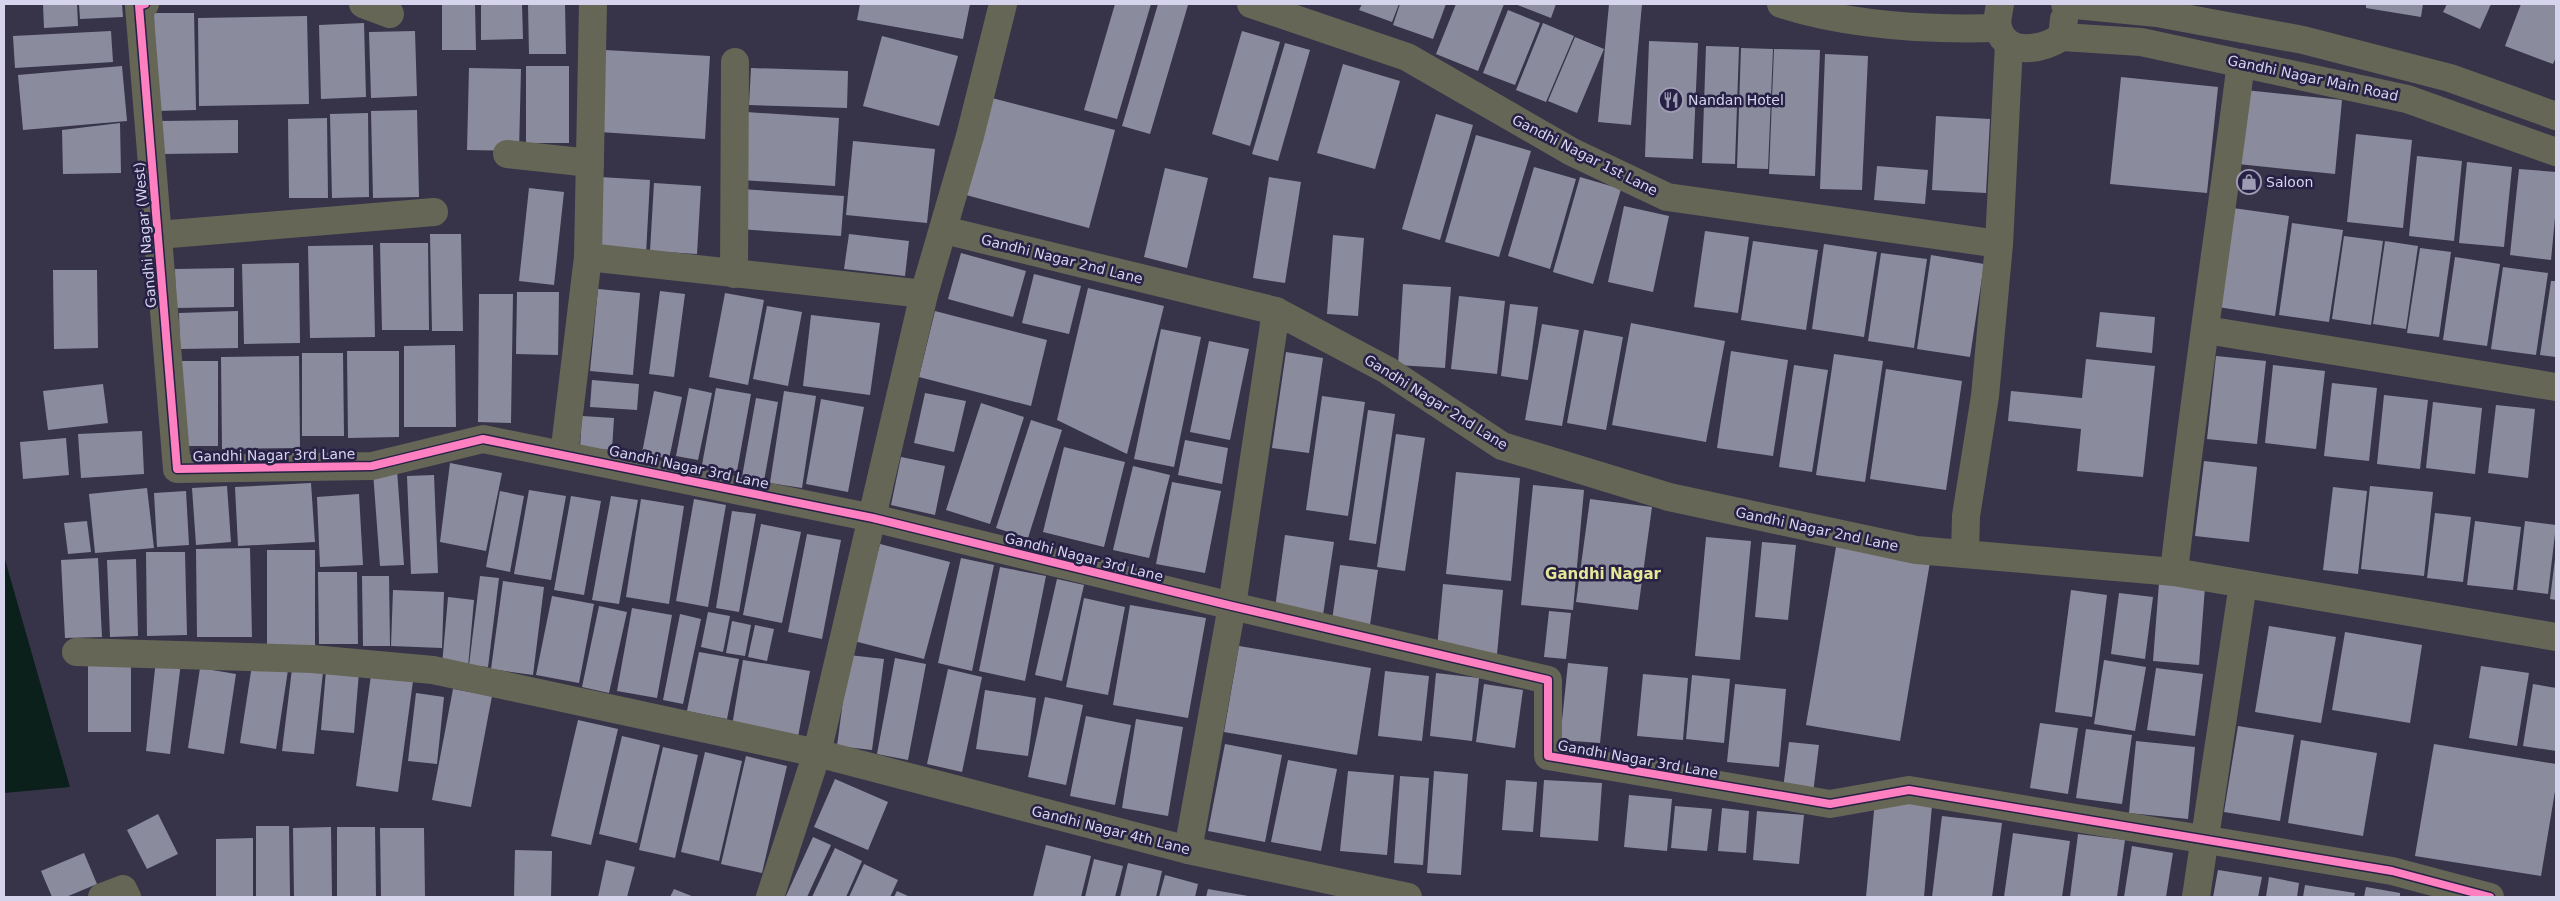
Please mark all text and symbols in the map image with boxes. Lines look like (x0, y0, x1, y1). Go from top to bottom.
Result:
street label: Gandhi Nagar Main Road (2226, 52, 2400, 104)
restaurant icon: Nandan Hotel (1658, 87, 1684, 113)
place label: Nandan Hotel (1688, 92, 1784, 108)
street label: Gandhi Nagar 1st Lane (1510, 111, 1660, 199)
street label: Gandhi Nagar (West) (131, 161, 159, 309)
shop icon: Saloon (2236, 169, 2262, 195)
place label: Saloon (2266, 174, 2313, 190)
street label: Gandhi Nagar 2nd Lane (979, 231, 1145, 287)
street label: Gandhi Nagar 2nd Lane (1361, 351, 1511, 453)
street label: Gandhi Nagar 3rd Lane (608, 442, 770, 492)
street label: Gandhi Nagar 3rd Lane (192, 446, 356, 464)
street label: Gandhi Nagar 2nd Lane (1734, 504, 1900, 554)
street label: Gandhi Nagar 3rd Lane (1003, 530, 1165, 584)
district label: Gandhi Nagar (1545, 565, 1662, 583)
street label: Gandhi Nagar 3rd Lane (1556, 737, 1720, 781)
street label: Gandhi Nagar 4th Lane (1030, 803, 1192, 857)

